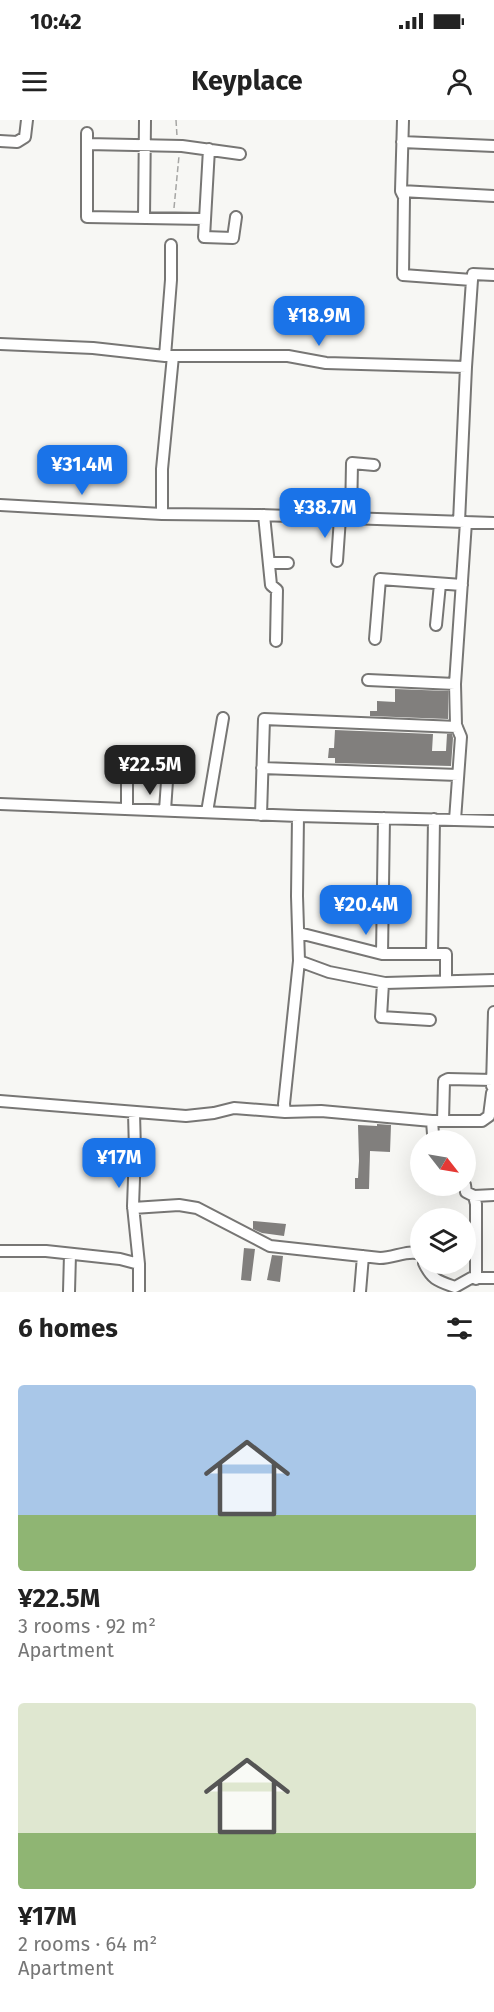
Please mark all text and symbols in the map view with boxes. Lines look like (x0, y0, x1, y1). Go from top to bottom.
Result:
text: 10:42 (30, 8, 82, 35)
icon: menu (18, 65, 51, 98)
text: Keyplace (191, 65, 303, 97)
icon: person (443, 65, 476, 98)
pin: ¥18.9M (270, 296, 368, 347)
text: ¥18.9M (288, 303, 350, 327)
pin: ¥31.4M (33, 445, 131, 496)
text: ¥31.4M (51, 452, 113, 476)
pin: ¥38.7M (276, 488, 374, 539)
text: ¥38.7M (294, 495, 356, 519)
pin: ¥22.5M (101, 745, 199, 796)
text: ¥22.5M (118, 752, 182, 776)
pin: ¥20.4M (317, 885, 415, 936)
text: ¥20.4M (334, 892, 398, 916)
north arrow (410, 1130, 476, 1196)
map controls (410, 1130, 476, 1274)
pin: ¥17M (83, 1138, 155, 1189)
text: ¥17M (96, 1145, 142, 1169)
button: layers (410, 1208, 476, 1274)
icon: filters (443, 1312, 476, 1345)
text: 6 homes (18, 1313, 118, 1344)
icon: home (193, 1424, 301, 1532)
text: ¥22.5M (18, 1583, 100, 1614)
text: 3 rooms · 92 m² (18, 1614, 156, 1638)
text: Apartment (18, 1638, 114, 1662)
icon: home (193, 1742, 301, 1850)
text: ¥17M (18, 1901, 77, 1932)
text: 2 rooms · 64 m² (18, 1932, 157, 1956)
text: Apartment (18, 1956, 114, 1980)

